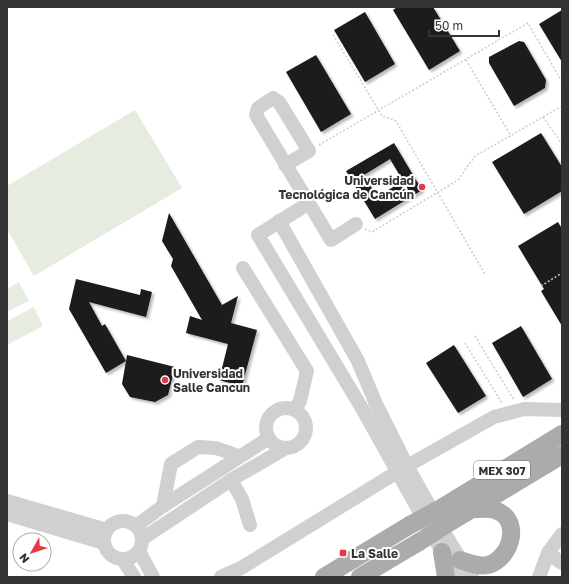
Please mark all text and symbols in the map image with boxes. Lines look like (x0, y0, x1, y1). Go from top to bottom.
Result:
scale bar (429, 12, 499, 38)
text: 50 m (435, 18, 463, 33)
place label: Universidad Tecnológica de Cancún (279, 173, 414, 202)
marker: Universidad Tecnológica de Cancún (417, 182, 427, 192)
place label: Universidad Salle Cancun (173, 366, 250, 395)
marker: Universidad Salle Cancun (160, 375, 170, 385)
road number: MEX 307 (474, 461, 530, 479)
north arrow (12, 532, 52, 572)
place label: La Salle (351, 546, 398, 561)
marker: La Salle (338, 548, 348, 558)
text: N (16, 551, 32, 566)

